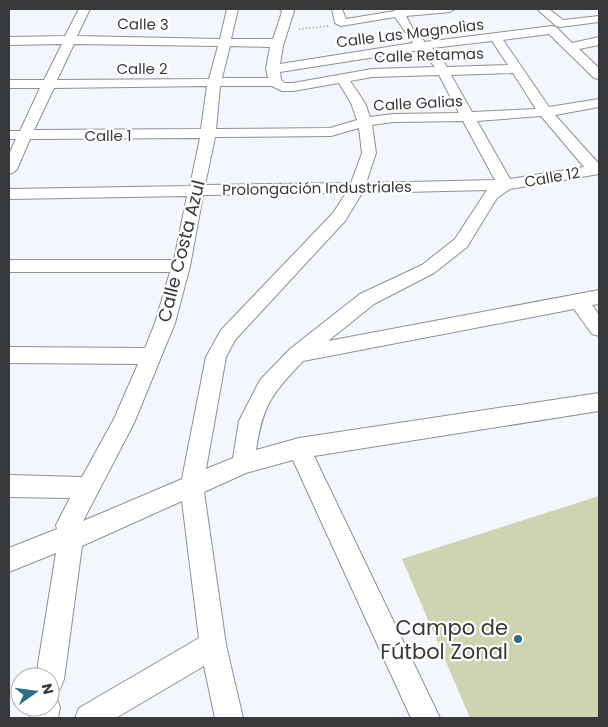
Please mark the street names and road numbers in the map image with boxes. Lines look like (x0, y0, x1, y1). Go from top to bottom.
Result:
street label: Calle 3 (117, 13, 169, 35)
street label: Calle Las Magnolias (335, 14, 485, 52)
street label: Calle Retamas (374, 43, 484, 67)
street label: Calle 2 (116, 58, 168, 79)
street label: Calle Galias (373, 90, 463, 116)
street label: Calle 1 (84, 125, 132, 146)
street label: Calle 12 (523, 162, 581, 192)
street label: Prolongación Industriales (222, 176, 412, 200)
street label: Calle Costa Azul (151, 177, 211, 325)

